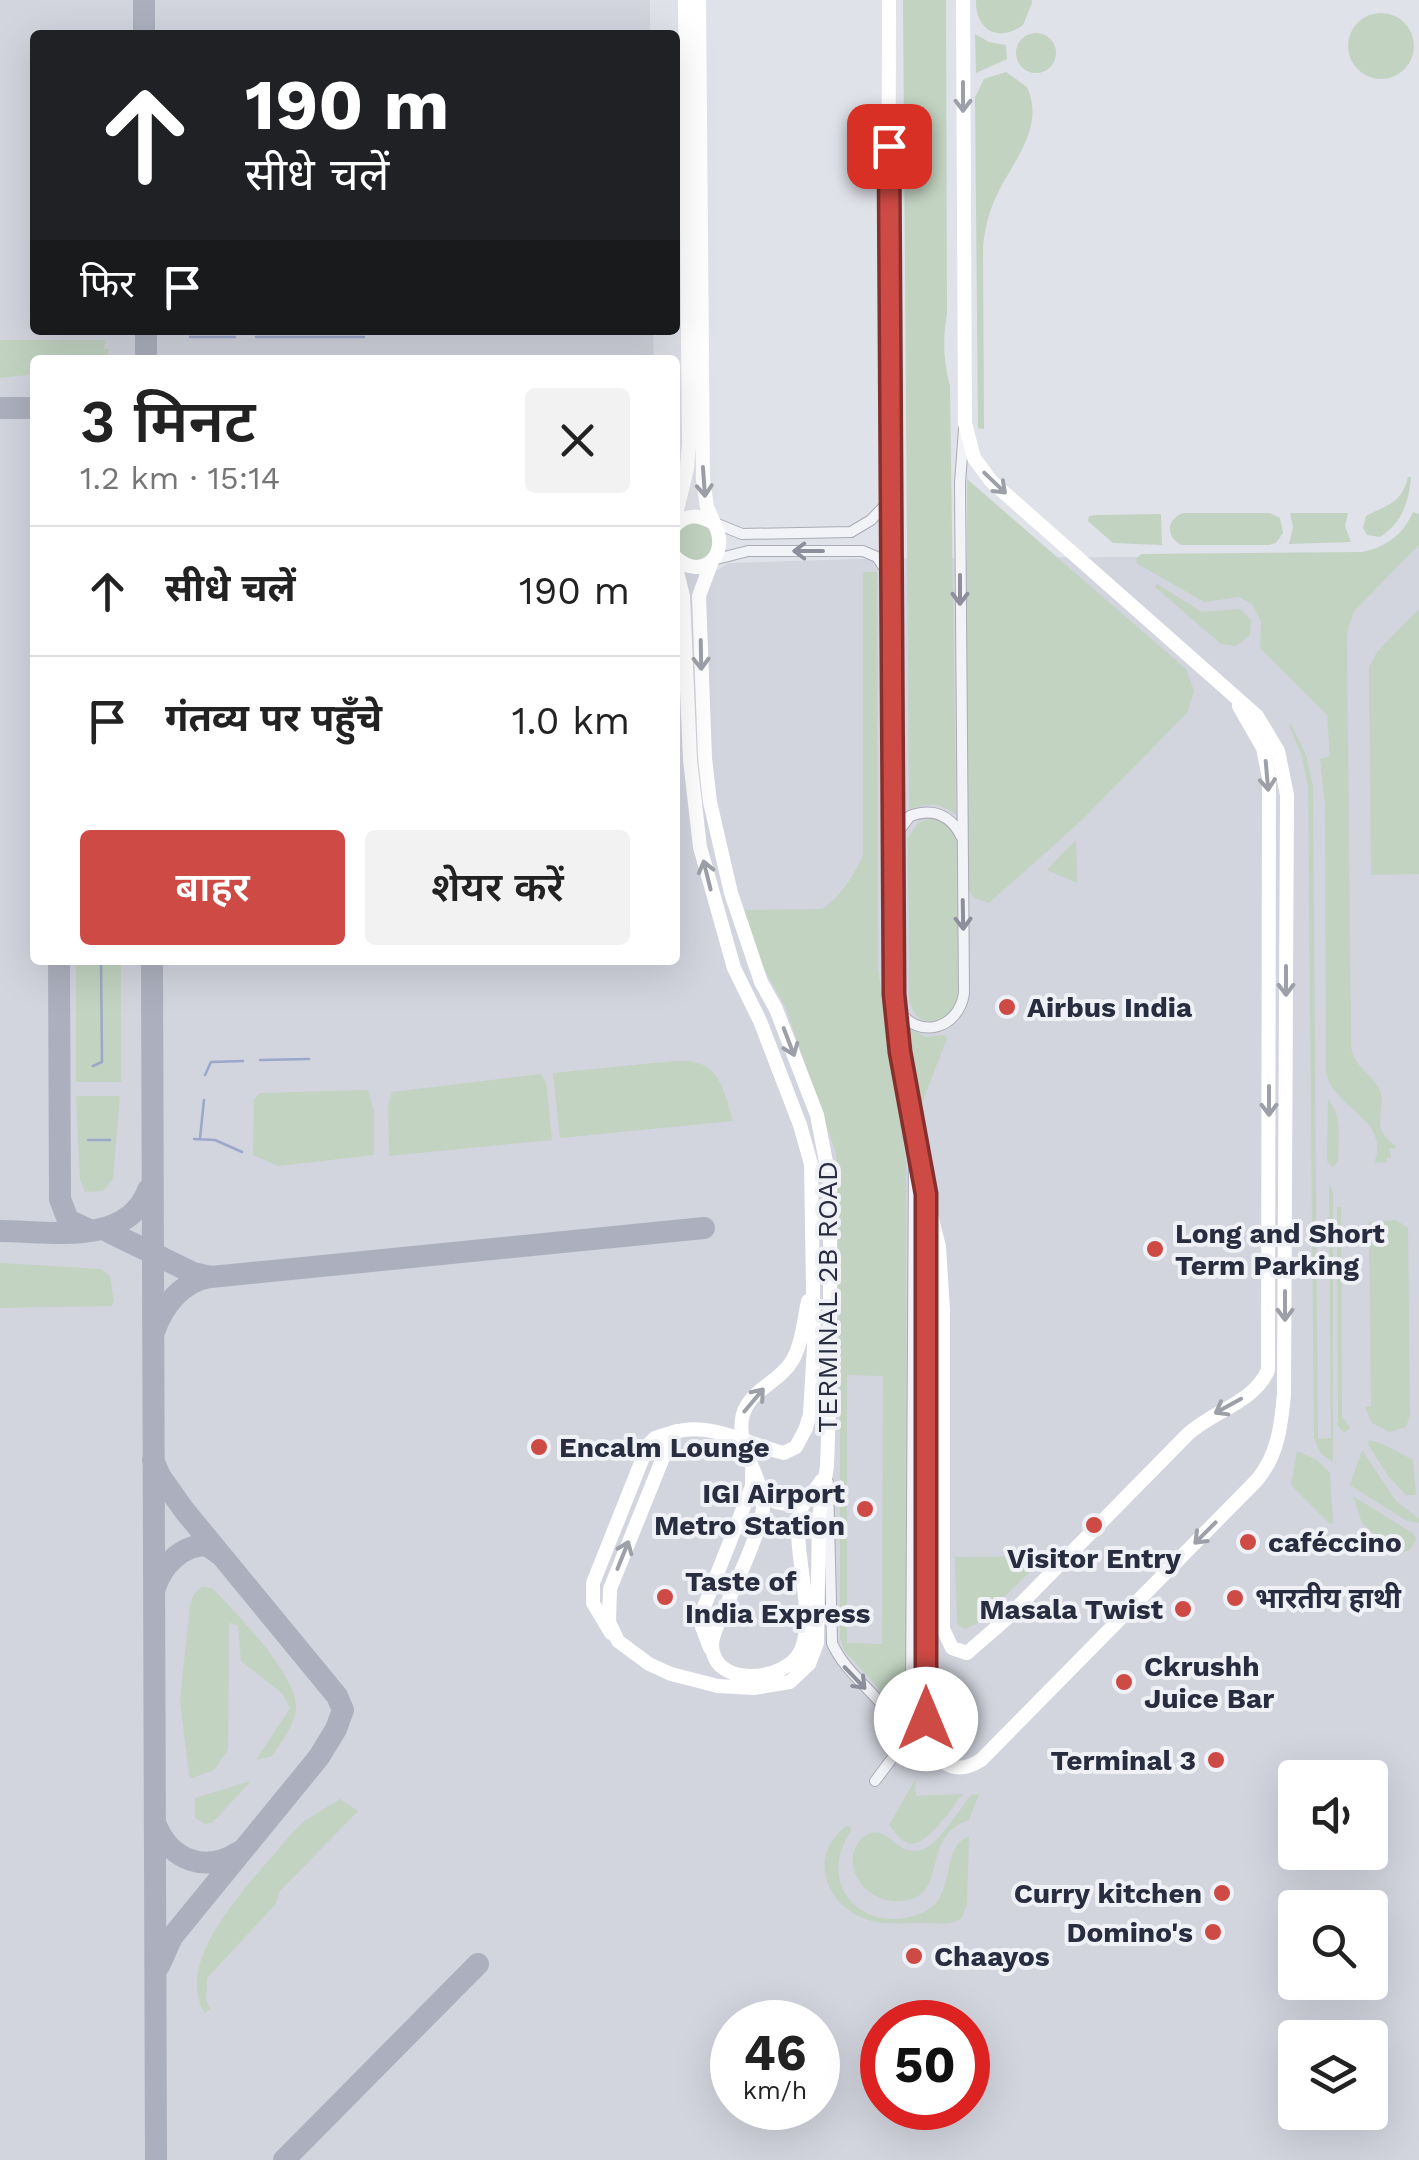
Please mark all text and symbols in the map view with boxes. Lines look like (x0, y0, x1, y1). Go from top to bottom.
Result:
text: 190 m (245, 64, 449, 146)
icon: ahead (80, 70, 210, 200)
one-way arrow (954, 80, 972, 113)
pin (847, 104, 932, 189)
icon: arrive (862, 119, 917, 174)
text: सीधे चलें (245, 148, 389, 201)
icon: arrive (155, 260, 210, 315)
text: फिर (80, 262, 135, 306)
text: 3 मिनट (80, 386, 256, 457)
button: close (525, 388, 630, 493)
text: 1.2 km · 15:14 (80, 459, 280, 497)
one-way arrow (695, 466, 714, 498)
one-way arrow (982, 471, 1006, 495)
one-way arrow (793, 542, 826, 560)
icon: ahead (80, 564, 135, 619)
text: सीधे चलें (165, 566, 296, 610)
text: 190 m (519, 569, 630, 613)
one-way arrow (951, 574, 970, 606)
one-way arrow (691, 639, 710, 671)
icon: arrive (80, 694, 135, 749)
text: गंतव्य पर पहुँचे (165, 696, 382, 740)
text: 1.0 km (512, 699, 630, 743)
one-way arrow (1258, 759, 1277, 792)
button: बाहर (80, 830, 345, 945)
button: शेयर करें (365, 830, 630, 945)
one-way arrow (697, 860, 715, 892)
one-way arrow (954, 899, 973, 931)
one-way arrow (1276, 964, 1296, 997)
place label: Airbus India (1027, 991, 1193, 1024)
marker: Airbus India (996, 996, 1018, 1018)
one-way arrow (781, 1026, 799, 1057)
one-way arrow (1260, 1084, 1278, 1116)
street label: TERMINAL 2B ROAD (811, 1161, 844, 1433)
place label: Long and Short Term Parking (1175, 1217, 1385, 1282)
marker: Long and Short Term Parking (1144, 1238, 1166, 1260)
one-way arrow (1276, 1290, 1294, 1322)
one-way arrow (742, 1388, 765, 1413)
one-way arrow (1214, 1397, 1244, 1417)
place label: Encalm Lounge (559, 1431, 770, 1464)
marker: Encalm Lounge (528, 1436, 550, 1458)
place label: IGI Airport Metro Station (654, 1477, 845, 1542)
marker: IGI Airport Metro Station (854, 1498, 876, 1520)
marker: Visitor Entry (1083, 1514, 1105, 1536)
one-way arrow (1193, 1521, 1217, 1545)
place label: caféccino (1268, 1526, 1402, 1559)
marker: caféccino (1237, 1531, 1259, 1553)
one-way arrow (616, 1541, 634, 1571)
place label: Visitor Entry (1007, 1542, 1181, 1575)
place label: Taste of India Express (685, 1565, 871, 1630)
place label: भारतीय हाथी (1255, 1582, 1402, 1615)
marker: Taste of India Express (654, 1586, 676, 1608)
marker: भारतीय हाथी (1224, 1587, 1246, 1609)
place label: Masala Twist (979, 1593, 1163, 1626)
marker: Masala Twist (1172, 1598, 1194, 1620)
place label: Ckrushh Juice Bar (1144, 1650, 1274, 1715)
one-way arrow (843, 1666, 867, 1690)
position arrow (874, 1667, 978, 1771)
marker: Ckrushh Juice Bar (1113, 1671, 1135, 1693)
place label: Terminal 3 (1051, 1744, 1196, 1777)
marker: Terminal 3 (1205, 1749, 1227, 1771)
map controls (1278, 1760, 1388, 2130)
button: sound (1278, 1760, 1388, 1870)
place label: Curry kitchen (1014, 1877, 1202, 1910)
marker: Curry kitchen (1211, 1882, 1233, 1904)
button: search (1278, 1890, 1388, 2000)
place label: Domino's (1066, 1916, 1193, 1949)
marker: Domino's (1202, 1921, 1224, 1943)
place label: Chaayos (934, 1940, 1050, 1973)
marker: Chaayos (903, 1945, 925, 1967)
speed limit sign: 50 (860, 2000, 990, 2130)
button: layers (1278, 2020, 1388, 2130)
text: 46 (743, 2023, 807, 2082)
text: km/h (743, 2076, 807, 2105)

